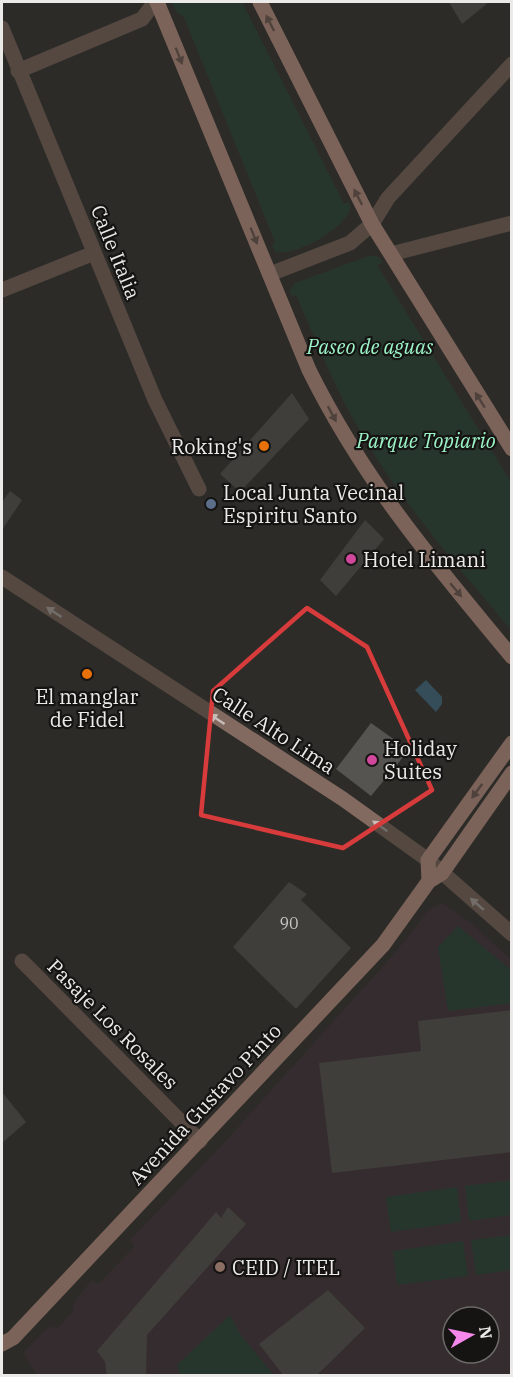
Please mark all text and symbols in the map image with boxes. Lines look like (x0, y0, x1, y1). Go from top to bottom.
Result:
one-way arrow (265, 14, 275, 31)
one-way arrow (174, 47, 184, 65)
one-way arrow (353, 188, 363, 205)
street label: Calle Italia (85, 201, 147, 303)
one-way arrow (250, 227, 259, 245)
park label: Paseo de aguas (306, 333, 434, 360)
one-way arrow (475, 392, 486, 408)
one-way arrow (327, 406, 337, 423)
park label: Parque Topiario (355, 427, 496, 454)
place label: Roking's (171, 433, 252, 460)
marker: Roking's (257, 439, 271, 453)
place label: Local Junta Vecinal Espiritu Santo (223, 479, 404, 529)
marker: Local Junta Vecinal Espiritu Santo (204, 497, 218, 511)
place label: Hotel Limani (363, 546, 486, 573)
marker: Hotel Limani (344, 552, 358, 566)
one-way arrow (449, 583, 462, 598)
one-way arrow (47, 606, 63, 618)
marker: El manglar de Fidel (80, 667, 94, 681)
street label: Calle Alto Lima (207, 680, 341, 780)
place label: El manglar de Fidel (36, 683, 139, 733)
one-way arrow (210, 713, 226, 725)
place label: Holiday Suites (384, 735, 457, 785)
marker: Holiday Suites (365, 753, 379, 767)
one-way arrow (471, 782, 483, 798)
one-way arrow (373, 820, 389, 832)
one-way arrow (470, 898, 485, 911)
house number: 90 (279, 913, 299, 933)
street label: Pasaje Los Rosales (42, 953, 184, 1095)
street label: Avenida Gustavo Pinto (123, 1017, 287, 1191)
place label: CEID / ITEL (232, 1254, 340, 1281)
marker: CEID / ITEL (213, 1260, 227, 1274)
north arrow (441, 1305, 501, 1365)
text: N (475, 1325, 497, 1340)

